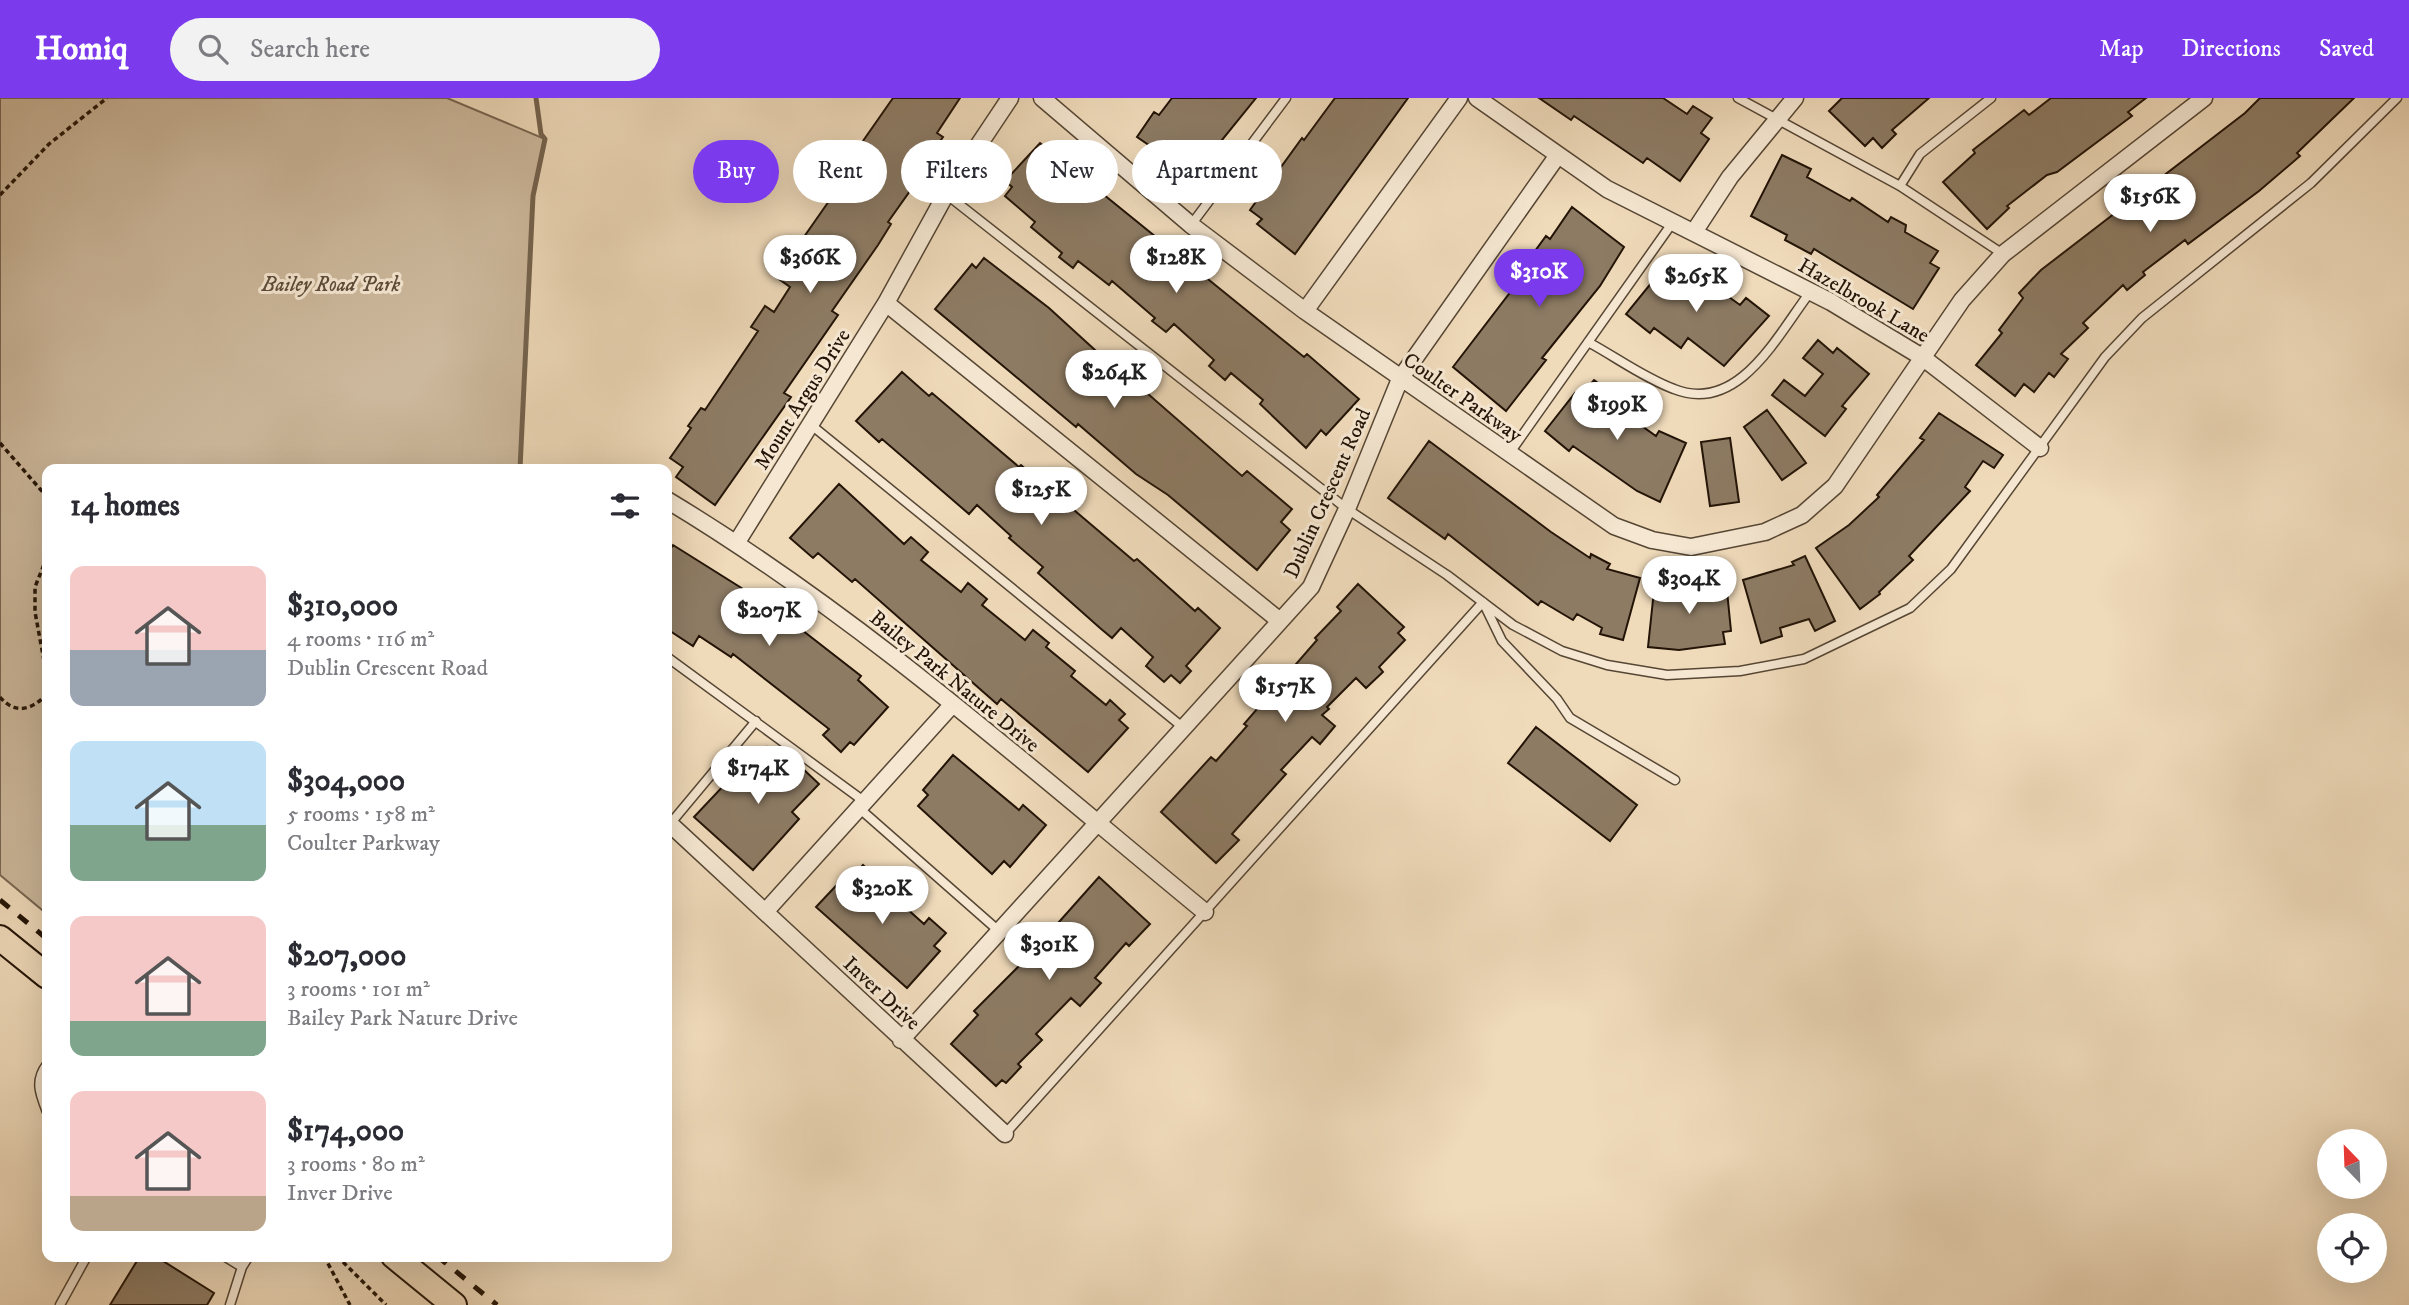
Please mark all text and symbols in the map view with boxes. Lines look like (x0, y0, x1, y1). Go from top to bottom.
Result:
search box (170, 18, 660, 81)
text: Homiq (35, 29, 128, 70)
icon: search (194, 30, 232, 68)
text: Search here (250, 33, 370, 66)
text: Map (2099, 34, 2144, 64)
text: Directions (2182, 34, 2281, 64)
text: Saved (2319, 34, 2374, 64)
chip: Buy (693, 140, 779, 203)
chip: Rent (793, 140, 887, 203)
chip: Filters (901, 140, 1012, 203)
chip: New (1026, 140, 1118, 203)
chip: Apartment (1132, 140, 1282, 203)
pin: $156K (2101, 174, 2199, 234)
text: $156K (2120, 182, 2180, 211)
pin: $366K (761, 236, 859, 295)
pin: $128K (1127, 236, 1225, 295)
text: $366K (779, 243, 841, 272)
text: $128K (1146, 243, 1206, 272)
pin: $310K (1490, 250, 1588, 309)
street label: Hazelbrook Lane (1793, 253, 1934, 349)
pin: $265K (1647, 254, 1745, 314)
text: $310K (1510, 257, 1568, 286)
text: $265K (1664, 262, 1728, 291)
park label: Bailey Road Park (261, 272, 401, 298)
street label: Mount Argus Drive (749, 324, 857, 475)
street label: Coulter Parkway (1398, 347, 1528, 449)
pin: $264K (1065, 350, 1163, 410)
text: $264K (1081, 358, 1147, 387)
pin: $199K (1568, 382, 1666, 442)
text: $199K (1587, 390, 1647, 419)
street label: Dublin Crescent Road (1279, 404, 1377, 582)
pin: $125K (992, 468, 1090, 527)
text: $125K (1011, 475, 1071, 504)
icon: filters (606, 487, 644, 525)
text: 14 homes (70, 488, 180, 525)
pin: $304K (1640, 556, 1738, 616)
text: $304K (1658, 564, 1720, 593)
text: $310,000 (287, 588, 398, 625)
pin: $207K (720, 588, 818, 648)
icon: home (126, 594, 210, 678)
text: $207K (737, 596, 801, 625)
street label: Bailey Park Nature Drive (864, 605, 1045, 758)
text: 4 rooms · 116 m² (287, 625, 434, 654)
text: Dublin Crescent Road (287, 654, 488, 683)
pin: $157K (1236, 664, 1334, 724)
text: $157K (1255, 672, 1315, 701)
pin: $174K (709, 746, 807, 806)
text: $174K (727, 754, 789, 783)
text: $304,000 (287, 763, 405, 800)
icon: home (126, 769, 210, 853)
text: 5 rooms · 158 m² (287, 800, 435, 829)
text: Coulter Parkway (287, 829, 440, 858)
pin: $320K (833, 866, 931, 926)
text: $320K (852, 874, 912, 903)
pin: $301K (1000, 922, 1098, 982)
text: $301K (1020, 930, 1078, 959)
text: $207,000 (287, 938, 406, 975)
icon: home (126, 944, 210, 1028)
street label: Inver Drive (837, 951, 926, 1036)
text: 3 rooms · 101 m² (287, 975, 430, 1004)
text: Bailey Park Nature Drive (287, 1004, 518, 1033)
text: $174,000 (287, 1113, 404, 1150)
icon: home (126, 1119, 210, 1203)
north arrow (2317, 1129, 2387, 1199)
map controls (2317, 1129, 2387, 1283)
text: 3 rooms · 80 m² (287, 1150, 425, 1179)
text: Inver Drive (287, 1179, 393, 1208)
button: locate (2317, 1213, 2387, 1283)

